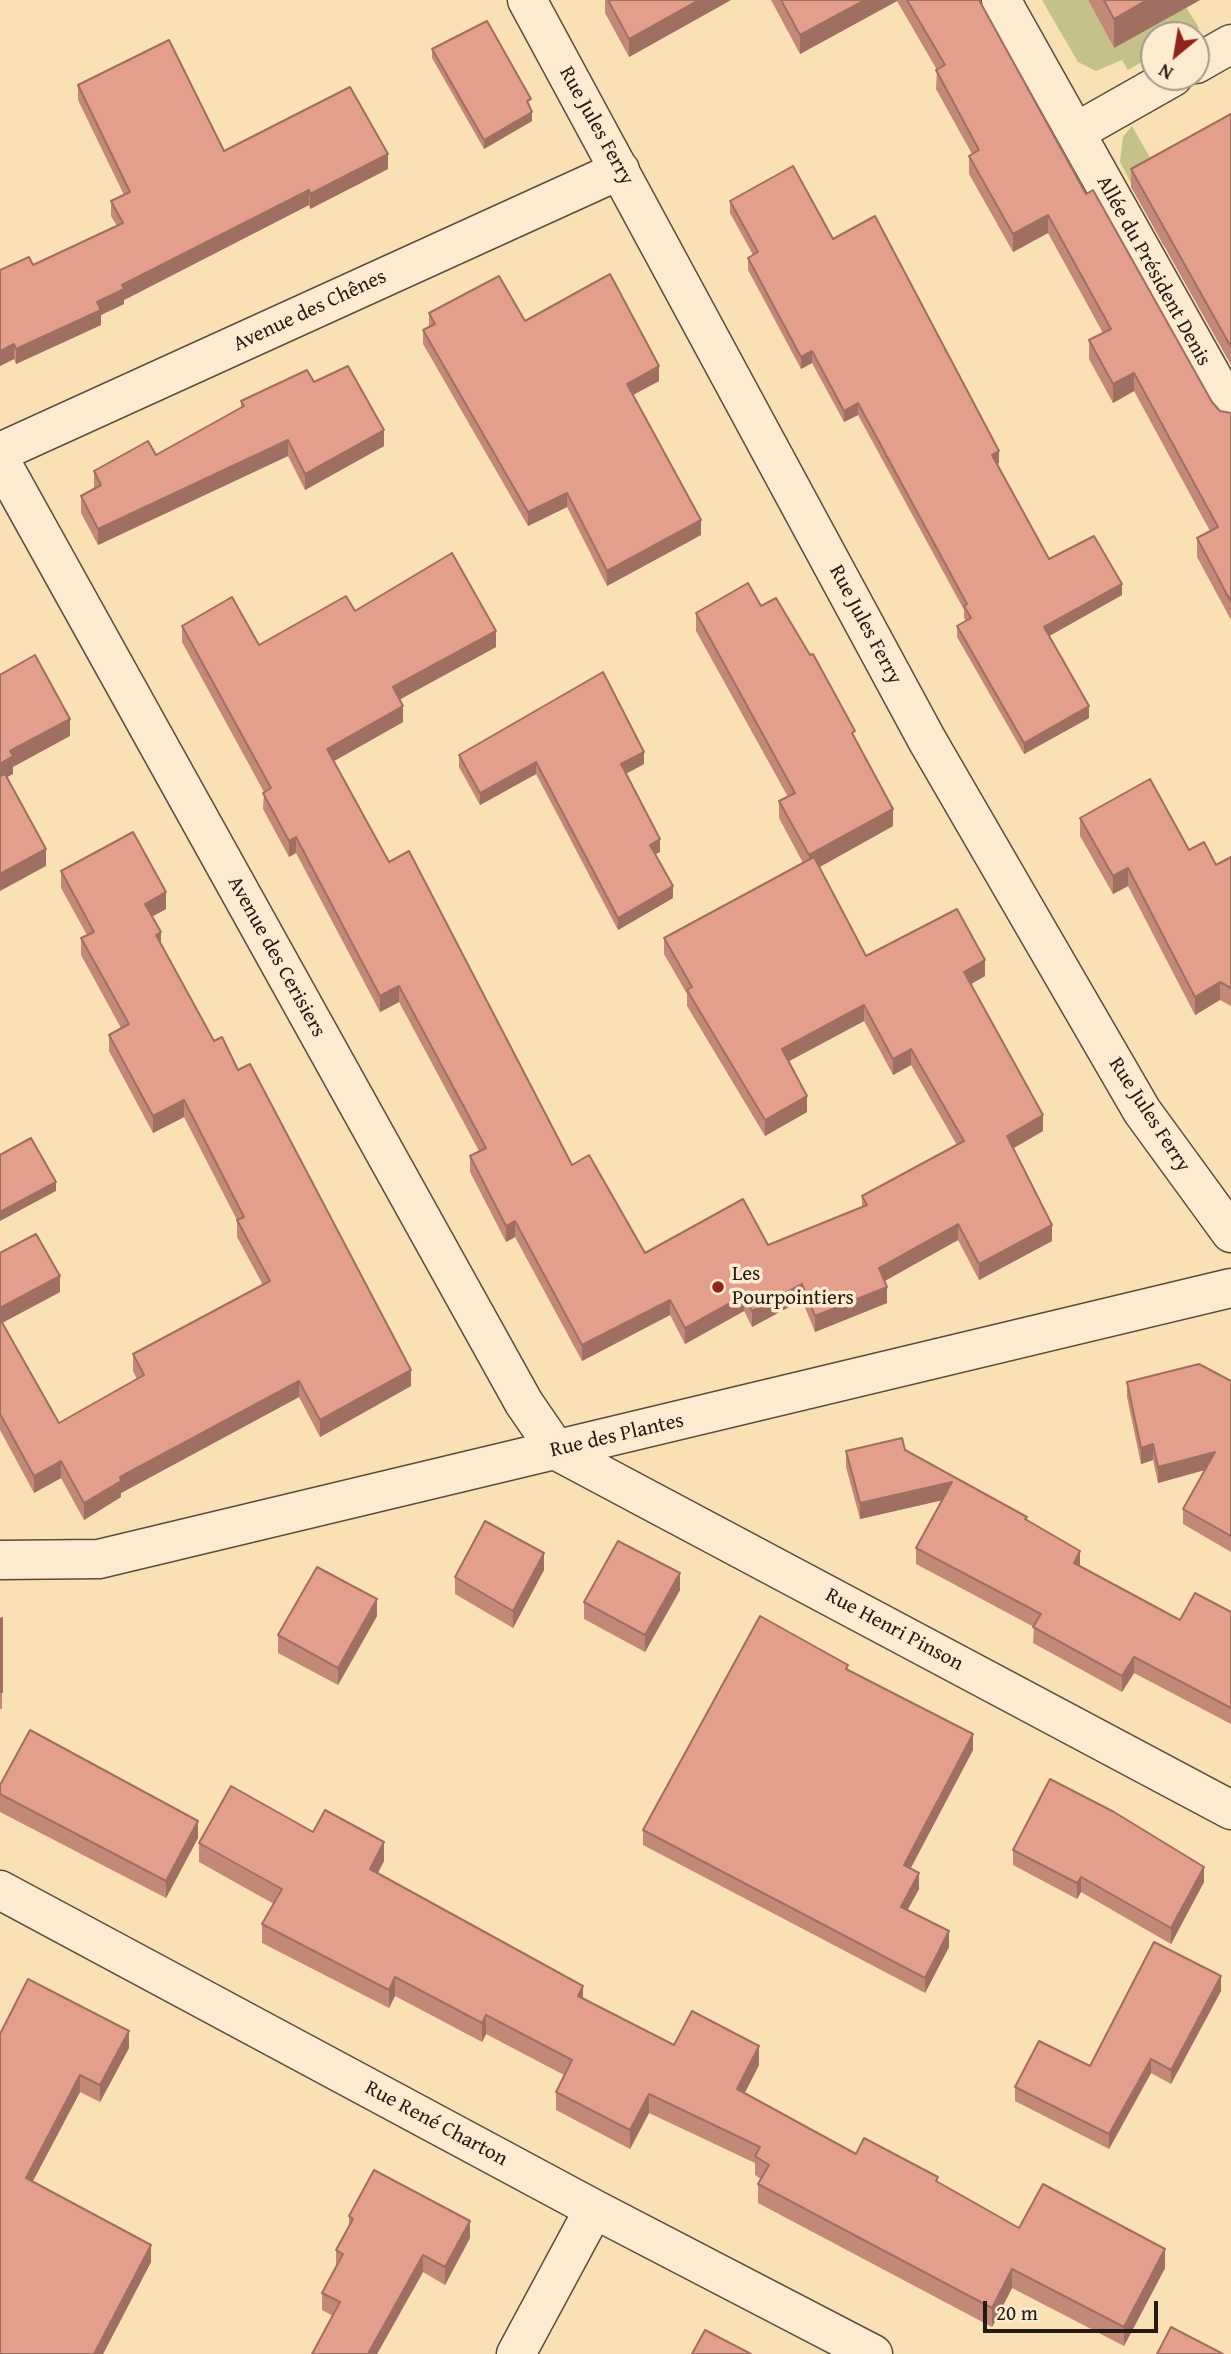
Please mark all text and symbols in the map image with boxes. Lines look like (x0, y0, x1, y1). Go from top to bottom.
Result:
north arrow (1140, 21, 1210, 91)
text: N (1153, 57, 1178, 88)
street label: Rue Jules Ferry (553, 62, 639, 190)
street label: Allée du Président Denis (1090, 171, 1216, 371)
street label: Avenue des Chênes (229, 264, 391, 358)
street label: Rue Jules Ferry (823, 561, 907, 689)
street label: Avenue des Cerisiers (221, 872, 331, 1042)
street label: Rue Jules Ferry (1103, 1053, 1195, 1177)
place label: Les Pourpointiers (732, 1262, 854, 1312)
marker: Les Pourpointiers (710, 1279, 726, 1295)
street label: Rue des Plantes (548, 1408, 686, 1464)
street label: Rue Henri Pinson (821, 1583, 967, 1677)
street label: Rue René Charton (360, 2076, 512, 2172)
scale bar (986, 2288, 1161, 2332)
text: 20 m (996, 2297, 1038, 2328)

